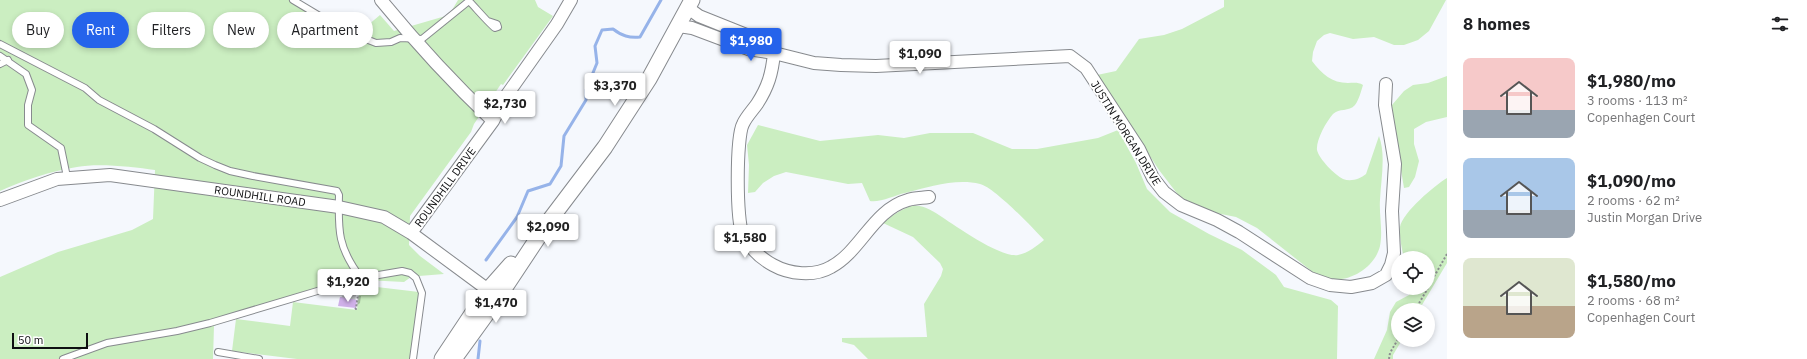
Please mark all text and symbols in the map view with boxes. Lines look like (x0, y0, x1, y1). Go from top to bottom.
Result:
chip: Buy (12, 12, 64, 48)
chip: Rent (72, 12, 129, 48)
chip: Filters (137, 12, 205, 48)
chip: New (213, 12, 269, 48)
chip: Apartment (277, 12, 373, 48)
text: 8 homes (1463, 13, 1530, 35)
icon: filters (1769, 13, 1791, 35)
pin: $1,980 (718, 28, 784, 62)
text: $1,980 (729, 32, 773, 49)
pin: $1,090 (887, 41, 953, 75)
text: $1,090 (898, 45, 942, 62)
text: $1,980/mo (1587, 70, 1676, 92)
pin: $3,370 (582, 73, 648, 107)
icon: home (1495, 74, 1543, 122)
text: $3,370 (593, 77, 637, 94)
street label: JUSTIN MORGAN DRIVE (1088, 78, 1164, 188)
pin: $2,730 (472, 91, 538, 125)
text: 3 rooms · 113 m² (1587, 92, 1688, 109)
text: $2,730 (483, 95, 527, 112)
text: Copenhagen Court (1587, 109, 1695, 126)
street label: ROUNDHILL DRIVE (411, 144, 479, 230)
text: $1,090/mo (1587, 170, 1676, 192)
icon: home (1495, 174, 1543, 222)
street label: ROUNDHILL ROAD (213, 183, 307, 209)
text: 2 rooms · 62 m² (1587, 192, 1680, 209)
text: Justin Morgan Drive (1587, 209, 1702, 226)
pin: $2,090 (515, 214, 581, 248)
text: $2,090 (526, 218, 570, 235)
pin: $1,580 (712, 225, 778, 259)
text: $1,580 (723, 229, 767, 246)
map controls (1391, 251, 1435, 347)
button: locate (1391, 251, 1435, 295)
pin: $1,920 (315, 269, 381, 303)
text: $1,580/mo (1587, 270, 1676, 292)
text: $1,920 (326, 273, 370, 290)
icon: home (1495, 274, 1543, 322)
pin: $1,470 (463, 290, 529, 324)
text: 2 rooms · 68 m² (1587, 292, 1680, 309)
text: $1,470 (474, 294, 518, 311)
button: layers (1391, 303, 1435, 347)
text: Copenhagen Court (1587, 309, 1695, 326)
scale bar (12, 331, 88, 350)
text: 50 m (18, 333, 43, 347)

